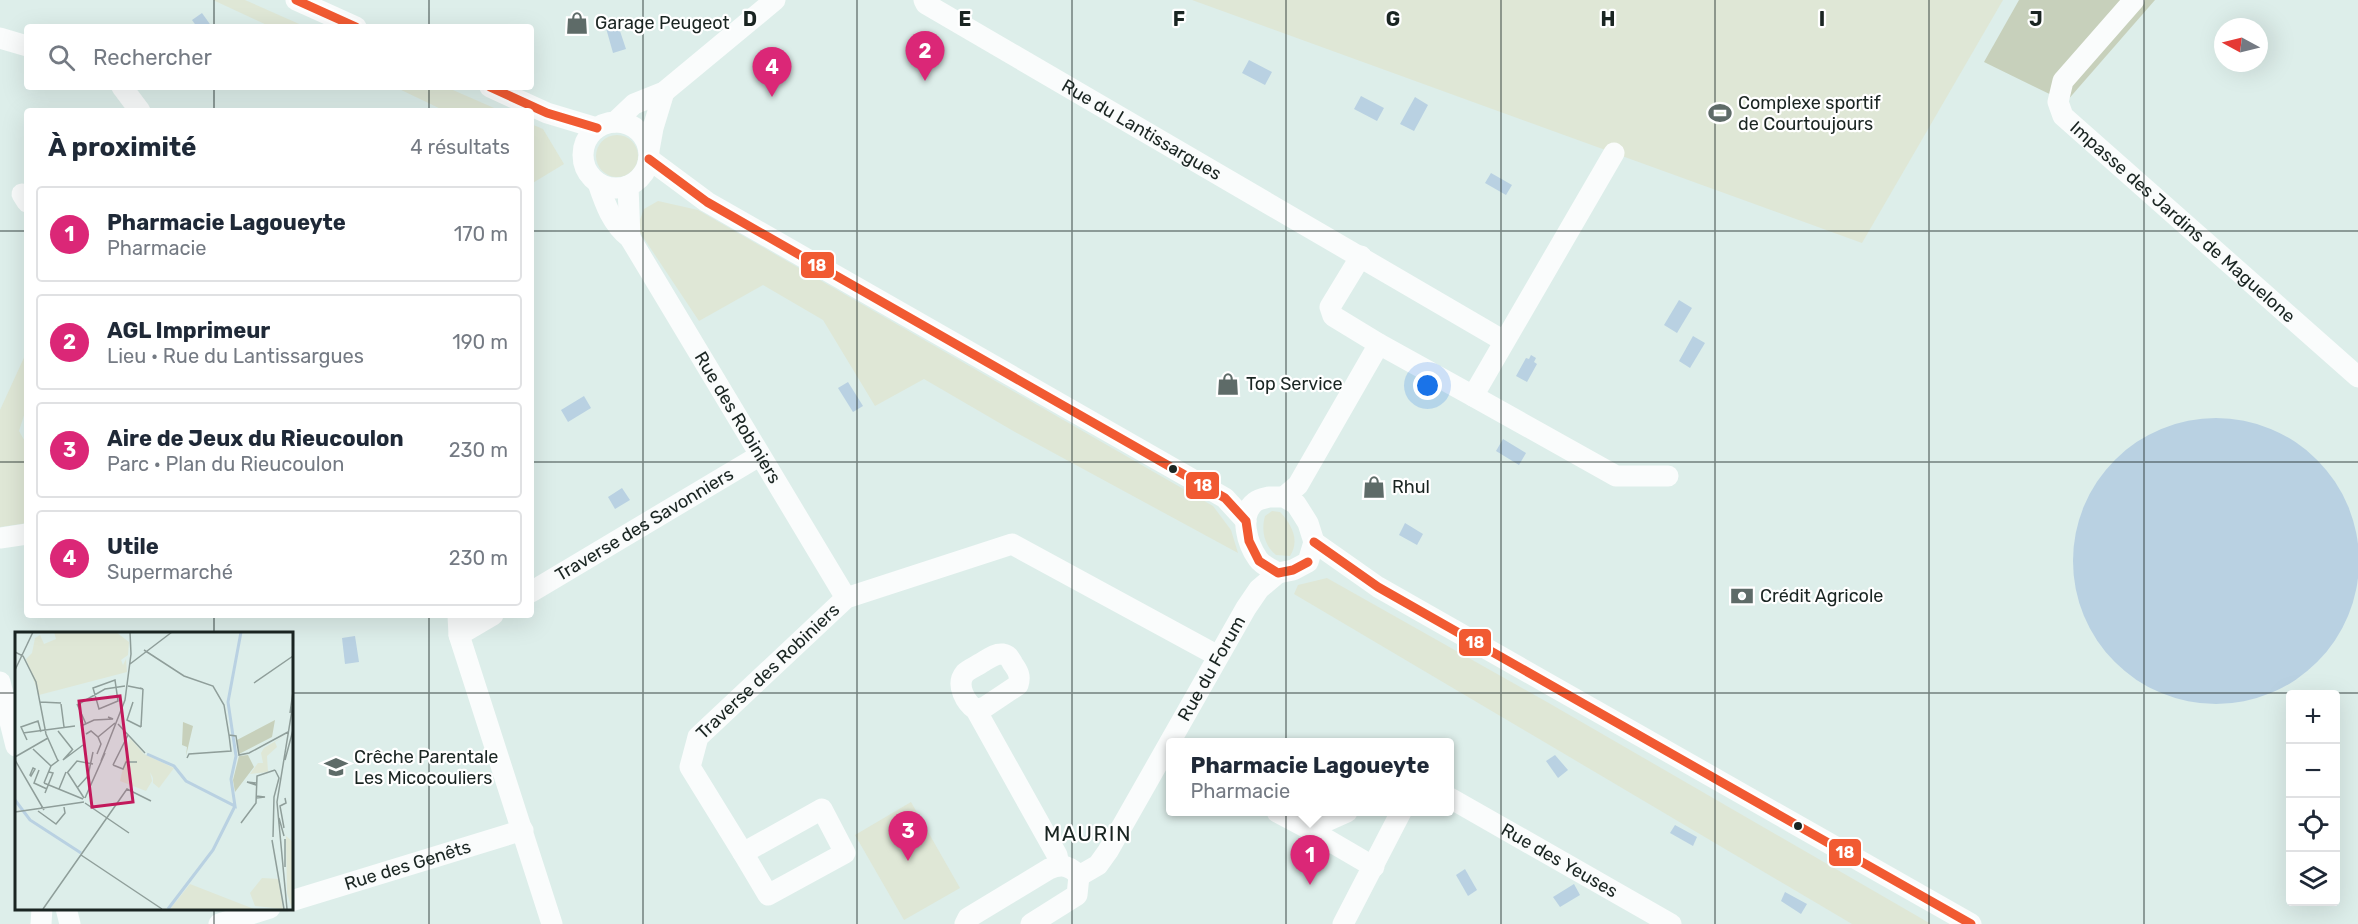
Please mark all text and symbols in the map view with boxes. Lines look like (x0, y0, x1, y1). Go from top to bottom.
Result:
text: D (743, 7, 757, 31)
text: E (959, 7, 971, 31)
text: F (1173, 7, 1185, 31)
text: G (1386, 7, 1400, 31)
text: H (1601, 7, 1615, 31)
text: I (1819, 7, 1825, 31)
text: J (2029, 7, 2043, 31)
shop icon: Garage Peugeot (564, 10, 590, 36)
place label: Garage Peugeot (595, 12, 730, 34)
north arrow (2214, 18, 2268, 72)
search box (24, 24, 534, 90)
pin: 2 (906, 32, 944, 81)
icon: search (45, 41, 78, 74)
text: Rechercher (93, 44, 212, 71)
pin: 4 (752, 48, 792, 97)
street label: Rue du Lantissargues (1058, 75, 1225, 185)
place label: Complexe sportif de Courtoujours (1738, 92, 1881, 135)
sports icon: Complexe sportif de Courtoujours (1707, 100, 1733, 126)
street label: Impasse des Jardins de Maguelone (2066, 116, 2300, 327)
text: À proximité (48, 132, 197, 163)
text: 4 résultats (410, 135, 510, 159)
text: Pharmacie Lagoueyte (107, 209, 346, 236)
text: 1 (65, 222, 74, 246)
text: 170 m (454, 222, 508, 246)
text: Pharmacie (107, 236, 207, 260)
line badge: 18 (800, 251, 835, 279)
text: 18 (808, 256, 827, 275)
text: AGL Imprimeur (107, 317, 270, 344)
text: 2 (63, 330, 76, 354)
text: 190 m (452, 330, 508, 354)
text: Lieu · Rue du Lantissargues (107, 344, 364, 368)
street label: Rue des Robiniers (690, 348, 786, 488)
shop icon: Top Service (1215, 371, 1241, 397)
your location (1413, 371, 1442, 400)
place label: Top Service (1246, 373, 1343, 395)
text: Aire de Jeux du Rieucoulon (107, 425, 404, 452)
text: 3 (63, 438, 76, 462)
text: 230 m (449, 438, 508, 462)
text: Parc · Plan du Rieucoulon (107, 452, 344, 476)
street label: Traverse des Savonniers (551, 463, 737, 586)
unlabelled marker (1167, 463, 1179, 475)
line badge: 18 (1185, 471, 1220, 500)
shop icon: Rhul (1361, 474, 1387, 500)
text: 18 (1194, 476, 1213, 495)
place label: Rhul (1392, 476, 1430, 498)
text: Utile (107, 533, 159, 560)
text: 4 (63, 546, 76, 570)
text: 230 m (449, 546, 508, 570)
text: Supermarché (107, 560, 233, 584)
bank icon: Crédit Agricole (1729, 583, 1755, 609)
place label: Crédit Agricole (1760, 585, 1883, 607)
street label: Traverse des Robiniers (692, 599, 844, 744)
street label: Rue du Forum (1173, 612, 1250, 725)
line badge: 18 (1458, 628, 1492, 657)
inset map (15, 632, 292, 909)
text: 18 (1466, 633, 1485, 652)
map controls (2286, 690, 2340, 906)
button: + (2286, 690, 2340, 744)
popup (1166, 738, 1454, 816)
button: − (2286, 744, 2340, 798)
place label: Crêche Parentale Les Micocouliers (354, 746, 498, 789)
text: Pharmacie Lagoueyte (1191, 752, 1429, 779)
school or university icon: Crêche Parentale Les Micocouliers (323, 754, 349, 780)
text: Pharmacie (1191, 779, 1290, 803)
button: locate (2286, 798, 2340, 852)
pin: 3 (888, 812, 928, 861)
street label: Rue des Yeuses (1497, 819, 1622, 902)
unlabelled marker (1792, 820, 1804, 832)
district label: MAURIN (1044, 821, 1132, 846)
street label: Rue des Genêts (342, 836, 474, 895)
pin: 1 (1290, 836, 1330, 885)
line badge: 18 (1828, 838, 1862, 867)
text: 18 (1836, 843, 1855, 862)
button: layers (2286, 852, 2340, 906)

